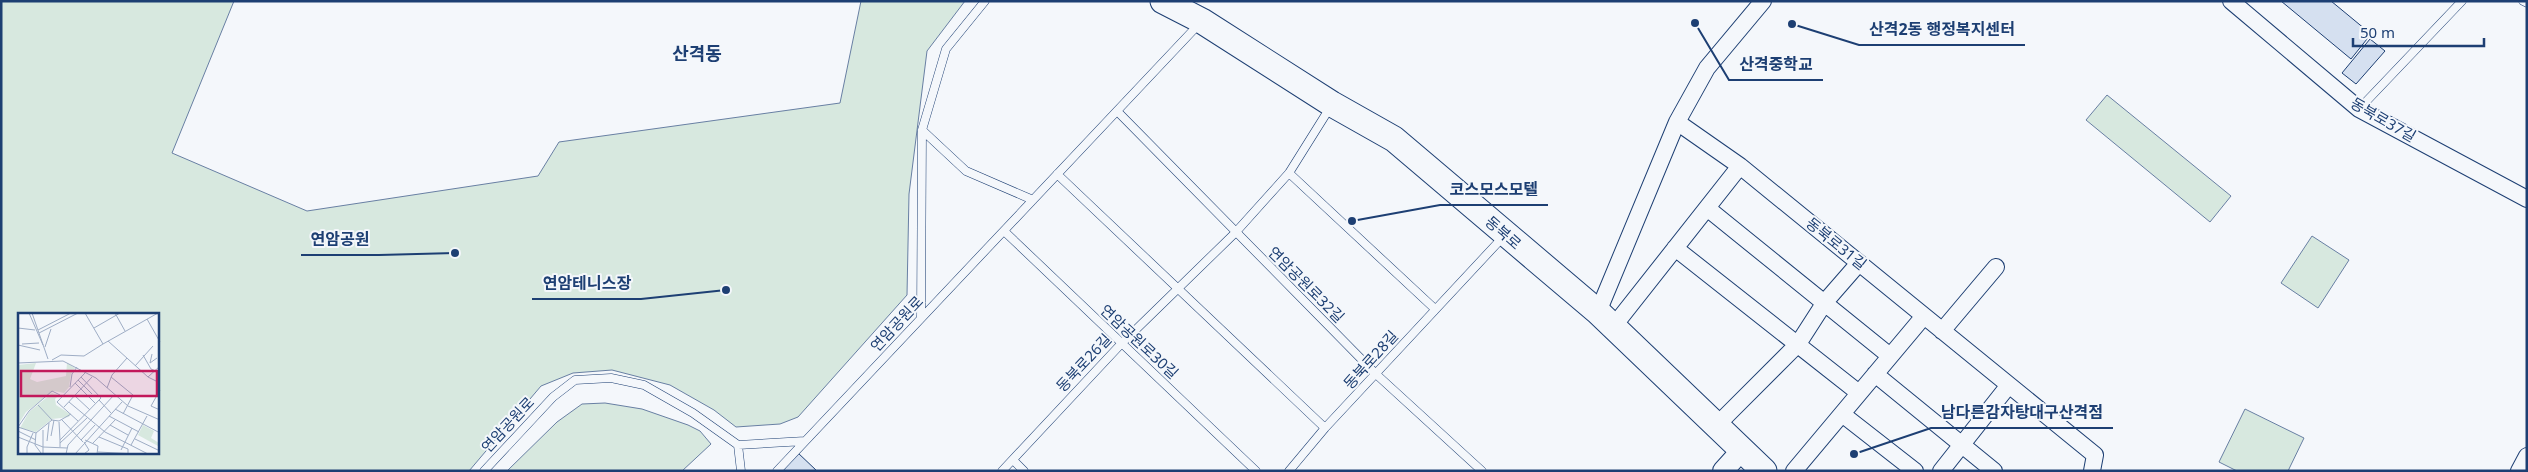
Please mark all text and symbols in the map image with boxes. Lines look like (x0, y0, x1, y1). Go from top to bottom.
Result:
callout: 산격2동 행정복지센터 (1859, 14, 2025, 45)
scale bar (2353, 15, 2484, 47)
text: 산격2동 행정복지센터 (1869, 18, 2015, 40)
text: 50 m (2360, 22, 2395, 42)
district label: 산격동 (672, 41, 722, 65)
callout: 산격중학교 (1729, 49, 1823, 80)
text: 산격중학교 (1739, 53, 1813, 75)
street label: 동북로37길 (2347, 92, 2420, 146)
callout: 코스모스모텔 (1440, 174, 1548, 205)
text: 코스모스모텔 (1450, 178, 1538, 200)
street label: 동북로 (1481, 211, 1526, 253)
street label: 동북로31길 (1802, 213, 1871, 274)
callout: 연암공원 (301, 224, 379, 255)
text: 연암공원 (311, 228, 369, 250)
street label: 연암공원로32길 (1264, 242, 1349, 327)
callout: 연암테니스장 (532, 268, 641, 299)
text: 연암테니스장 (543, 272, 631, 294)
street label: 연암공원로 (865, 291, 927, 355)
street label: 연암공원로30길 (1096, 300, 1183, 383)
inset map (18, 313, 159, 454)
street label: 동북로28길 (1339, 326, 1402, 393)
street label: 동북로26길 (1051, 329, 1115, 396)
street label: 연암공원로 (476, 392, 538, 456)
callout: 남다른감자탕대구산격점 (1931, 397, 2113, 428)
text: 남다른감자탕대구산격점 (1941, 401, 2103, 423)

